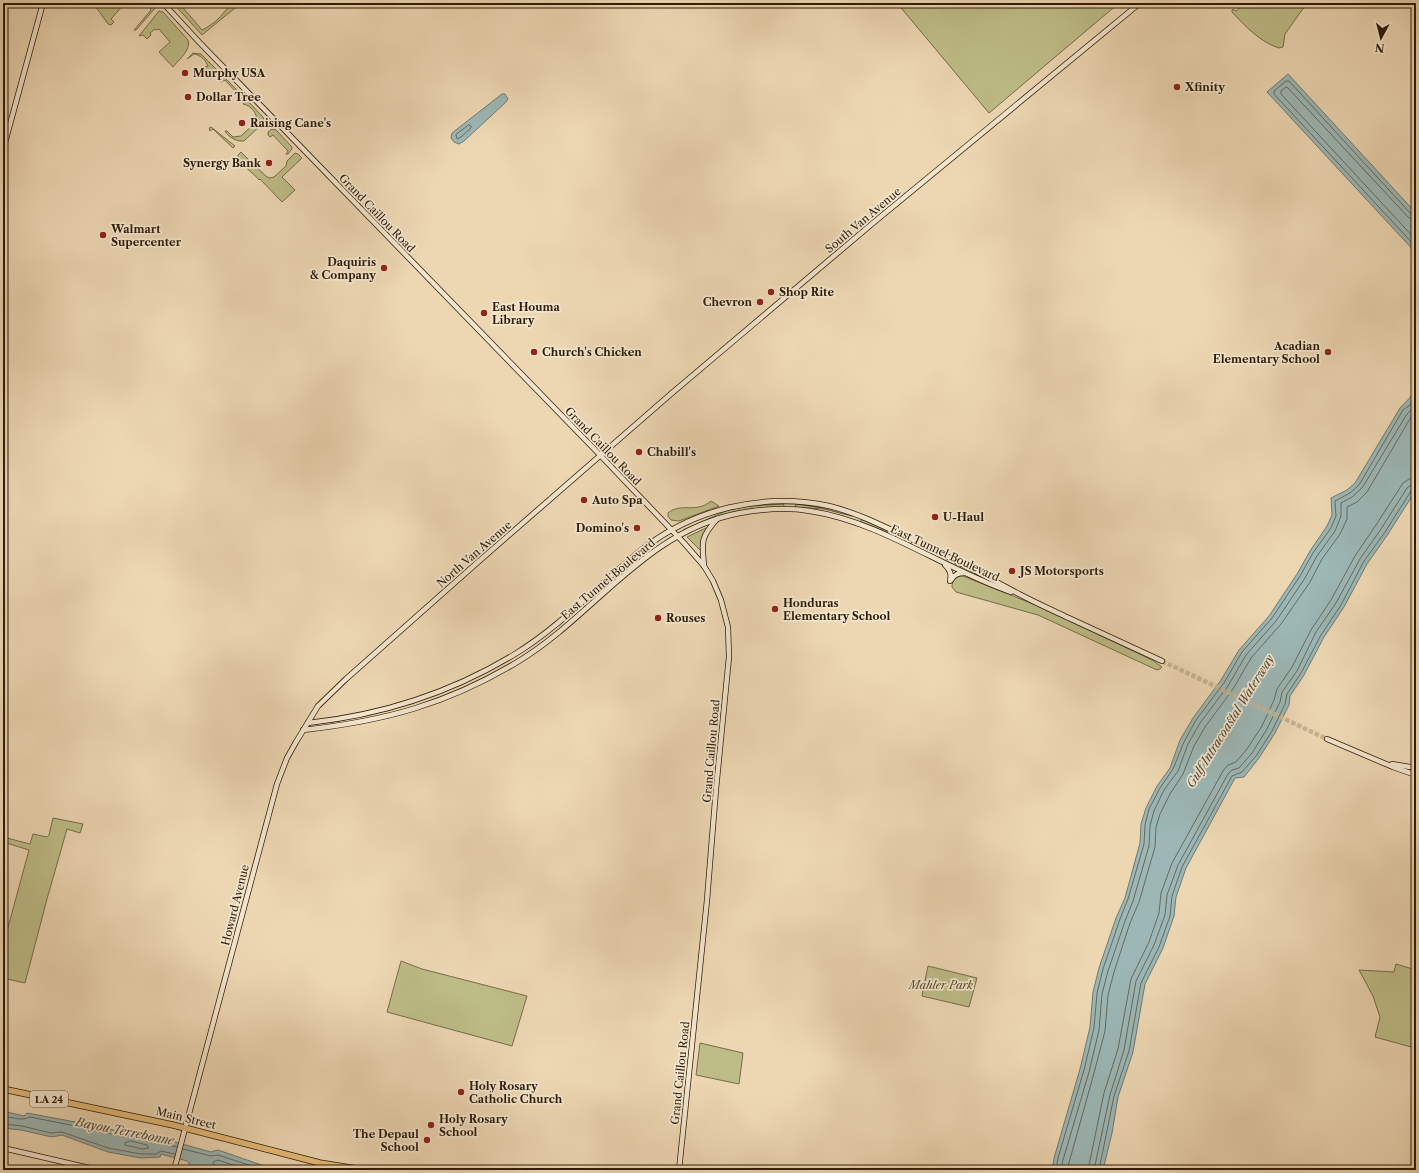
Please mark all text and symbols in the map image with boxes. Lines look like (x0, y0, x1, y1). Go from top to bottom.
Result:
north arrow (1361, 18, 1401, 58)
text: N (1374, 40, 1385, 55)
place label: Murphy USA (193, 66, 266, 80)
marker: Murphy USA (180, 68, 190, 78)
place label: Xfinity (1184, 80, 1225, 94)
marker: Xfinity (1172, 82, 1182, 92)
place label: Dollar Tree (196, 90, 261, 104)
marker: Dollar Tree (183, 92, 193, 102)
place label: Raising Cane's (250, 116, 331, 130)
marker: Raising Cane's (237, 118, 247, 128)
place label: Synergy Bank (183, 156, 262, 170)
marker: Synergy Bank (264, 158, 274, 168)
street label: Grand Caillou Road (336, 171, 418, 255)
street label: South Van Avenue (822, 184, 904, 256)
place label: Walmart Supercenter (110, 222, 182, 249)
marker: Walmart Supercenter (98, 230, 108, 240)
place label: Daquiris & Company (310, 255, 376, 282)
marker: Daquiris & Company (379, 263, 389, 273)
place label: Shop Rite (779, 285, 835, 299)
marker: Shop Rite (766, 287, 776, 297)
place label: Chevron (703, 295, 752, 309)
marker: Chevron (755, 297, 765, 307)
place label: East Houma Library (492, 300, 561, 327)
marker: East Houma Library (479, 308, 489, 318)
place label: Acadian Elementary School (1213, 339, 1320, 366)
place label: Church's Chicken (542, 345, 642, 359)
marker: Church's Chicken (529, 347, 539, 357)
marker: Acadian Elementary School (1323, 347, 1333, 357)
street label: Grand Caillou Road (562, 404, 644, 488)
place label: Chabill's (647, 445, 696, 459)
marker: Chabill's (634, 447, 644, 457)
place label: Auto Spa (591, 493, 643, 507)
marker: Auto Spa (579, 495, 589, 505)
place label: U-Haul (943, 510, 984, 524)
marker: U-Haul (930, 512, 940, 522)
street label: North Van Avenue (434, 518, 514, 590)
place label: Domino's (576, 521, 629, 535)
street label: East Tunnel Boulevard (888, 522, 1002, 585)
marker: Domino's (632, 523, 642, 533)
street label: East Tunnel Boulevard (558, 535, 658, 622)
place label: JS Motorsports (1018, 564, 1104, 578)
marker: JS Motorsports (1007, 566, 1017, 576)
place label: Honduras Elementary School (783, 596, 890, 623)
marker: Honduras Elementary School (770, 604, 780, 614)
place label: Rouses (666, 611, 705, 625)
marker: Rouses (653, 613, 663, 623)
water label: Gulf Intracoastal Waterway (1183, 652, 1277, 790)
street label: Grand Caillou Road (700, 699, 723, 803)
street label: Howard Avenue (218, 863, 252, 947)
park label: Mahler Park (907, 978, 973, 992)
street label: Grand Caillou Road (668, 1020, 692, 1125)
place label: Holy Rosary Catholic Church (469, 1079, 563, 1106)
marker: Holy Rosary Catholic Church (456, 1087, 466, 1097)
road number: LA 24 (30, 1091, 68, 1107)
street label: Main Street (155, 1104, 217, 1132)
place label: Holy Rosary School (439, 1112, 508, 1139)
water label: Bayou Terrebonne (73, 1114, 177, 1148)
marker: Holy Rosary School (426, 1120, 436, 1130)
place label: The Depaul School (353, 1127, 419, 1154)
marker: The Depaul School (422, 1135, 432, 1145)

